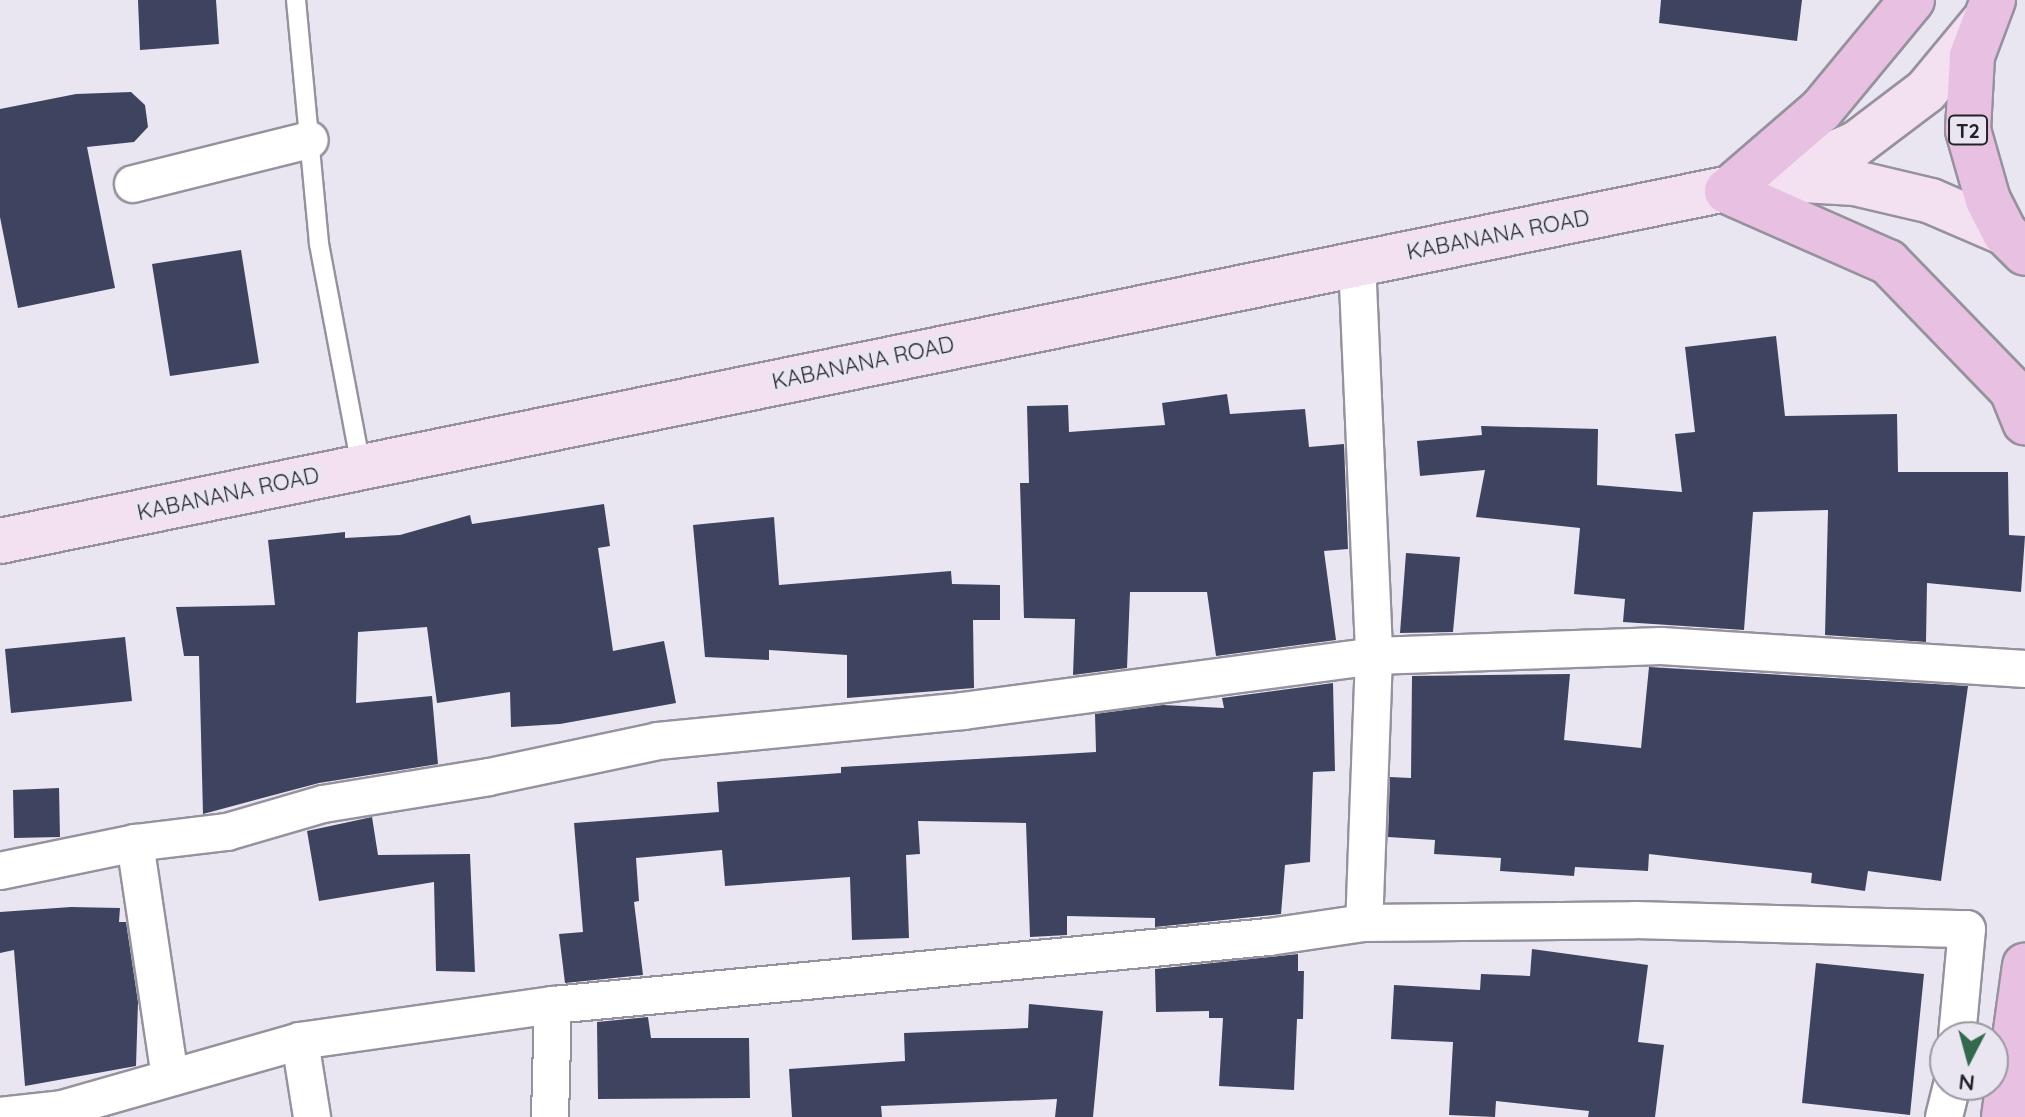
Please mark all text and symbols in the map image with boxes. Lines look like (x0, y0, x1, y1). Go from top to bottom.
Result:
road number: T2 (1948, 114, 1988, 146)
street label: KABANANA ROAD (1404, 204, 1592, 266)
street label: KABANANA ROAD (770, 331, 956, 395)
street label: KABANANA ROAD (135, 462, 321, 526)
north arrow (1929, 1021, 2009, 1101)
text: N (1957, 1068, 1976, 1098)

